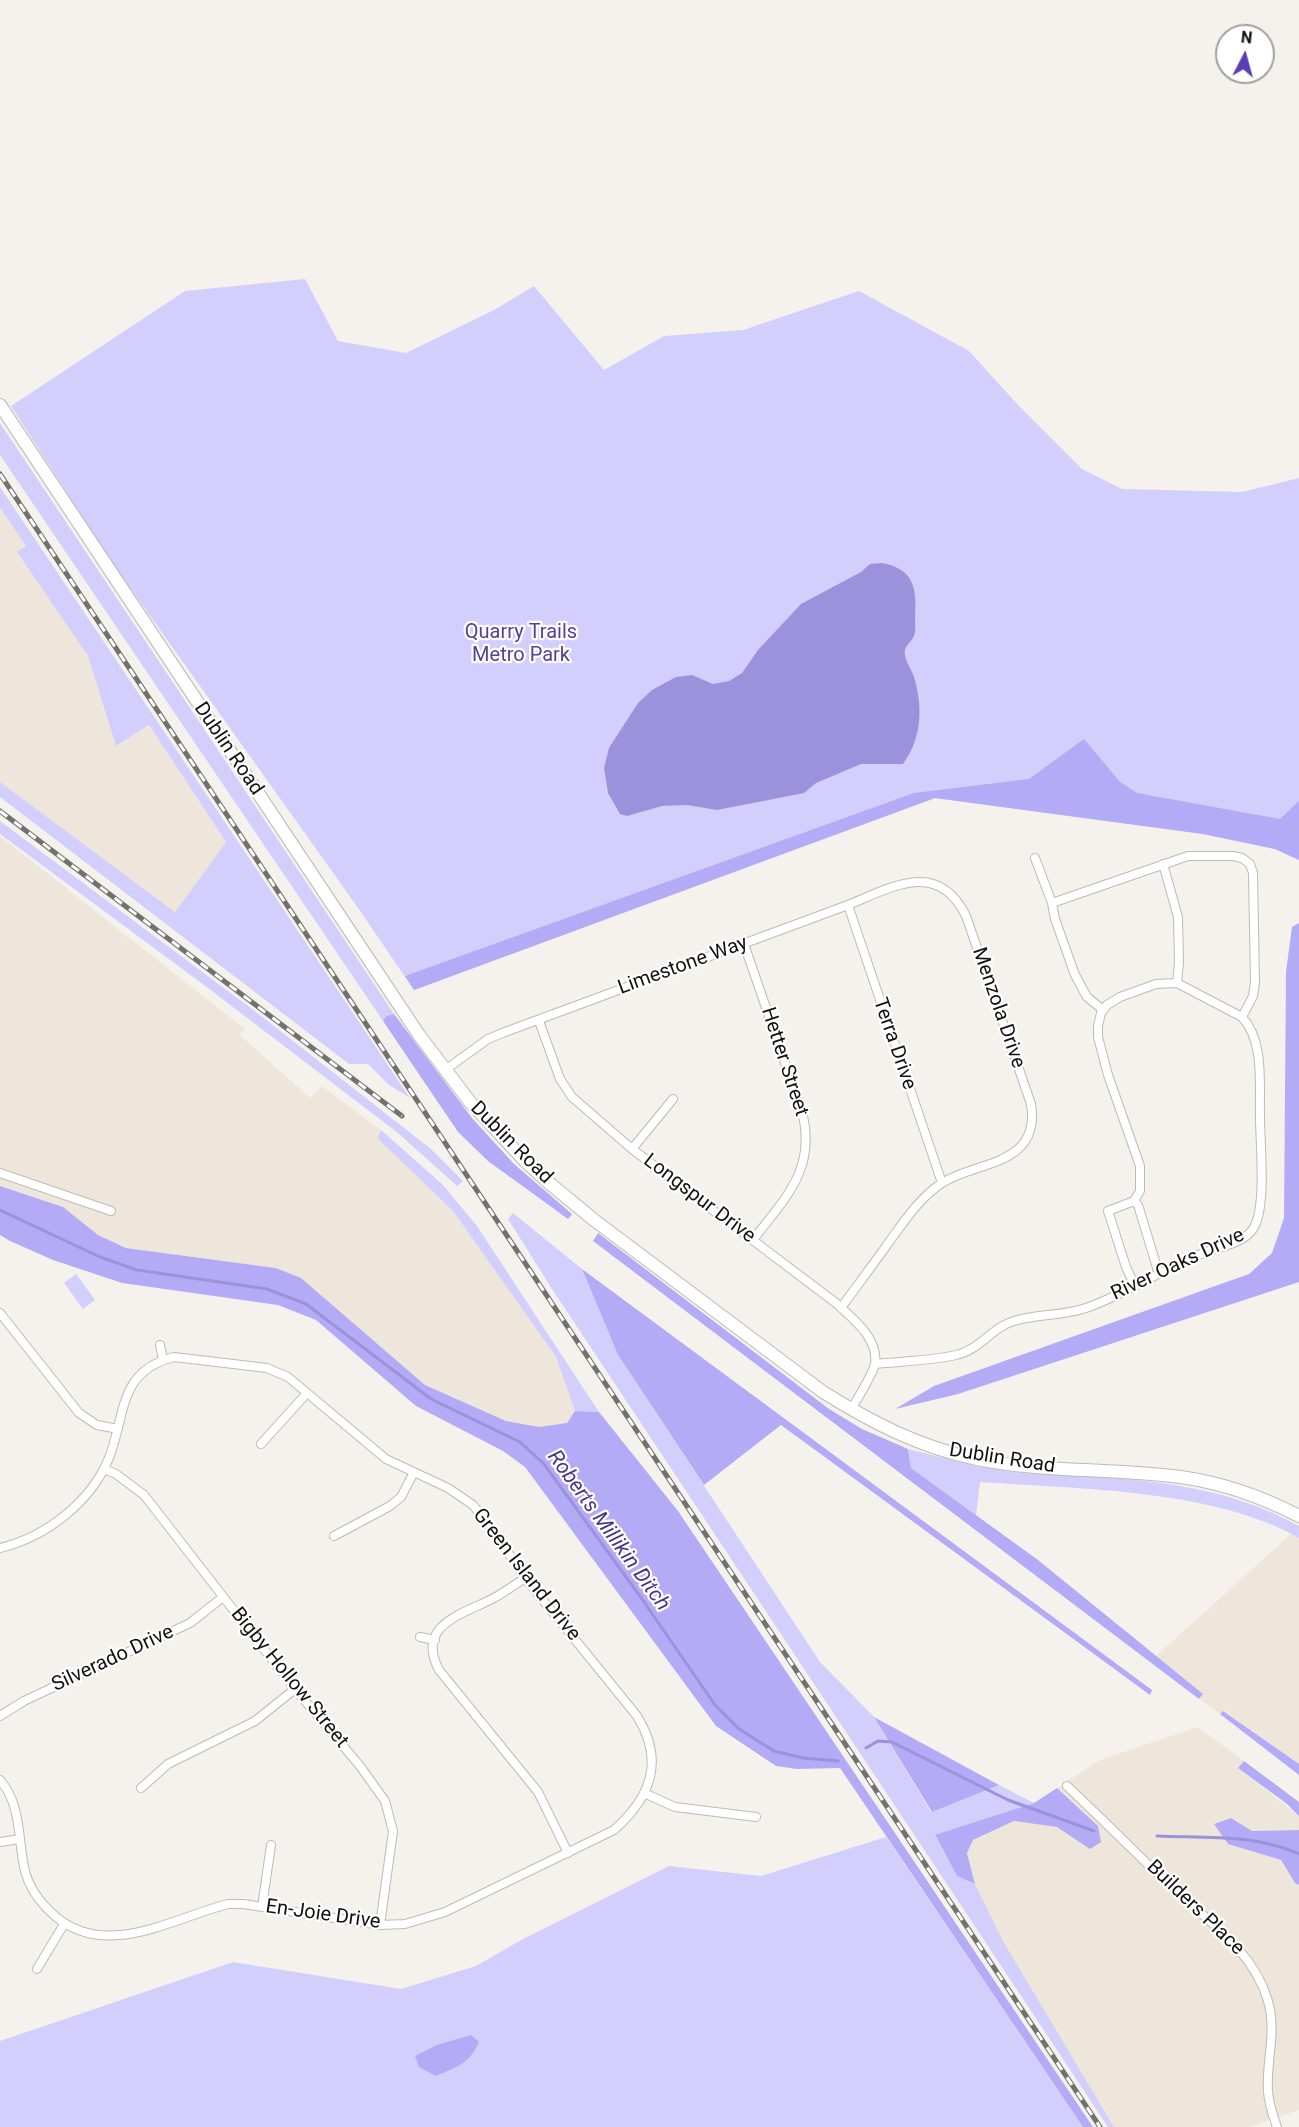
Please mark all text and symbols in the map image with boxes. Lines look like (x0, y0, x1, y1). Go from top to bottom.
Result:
north arrow (1215, 24, 1275, 84)
text: N (1240, 28, 1253, 48)
park label: Quarry Trails Metro Park (465, 621, 577, 668)
street label: Dublin Road (188, 698, 268, 800)
street label: Limestone Way (615, 931, 751, 1001)
street label: Menzola Drive (966, 945, 1030, 1071)
street label: Terra Drive (867, 995, 921, 1093)
street label: Hetter Street (755, 1005, 813, 1119)
street label: Dublin Road (465, 1097, 557, 1189)
street label: Longspur Drive (638, 1149, 760, 1249)
street label: River Oaks Drive (1108, 1224, 1248, 1306)
street label: Dublin Road (947, 1439, 1057, 1479)
water label: Roberts Millikin Ditch (541, 1446, 675, 1616)
street label: Green Island Drive (467, 1504, 585, 1646)
street label: Bigby Hollow Street (225, 1603, 353, 1753)
street label: Silverado Drive (48, 1620, 178, 1698)
street label: Builders Place (1141, 1855, 1249, 1961)
street label: En-Joie Drive (264, 1895, 382, 1935)

